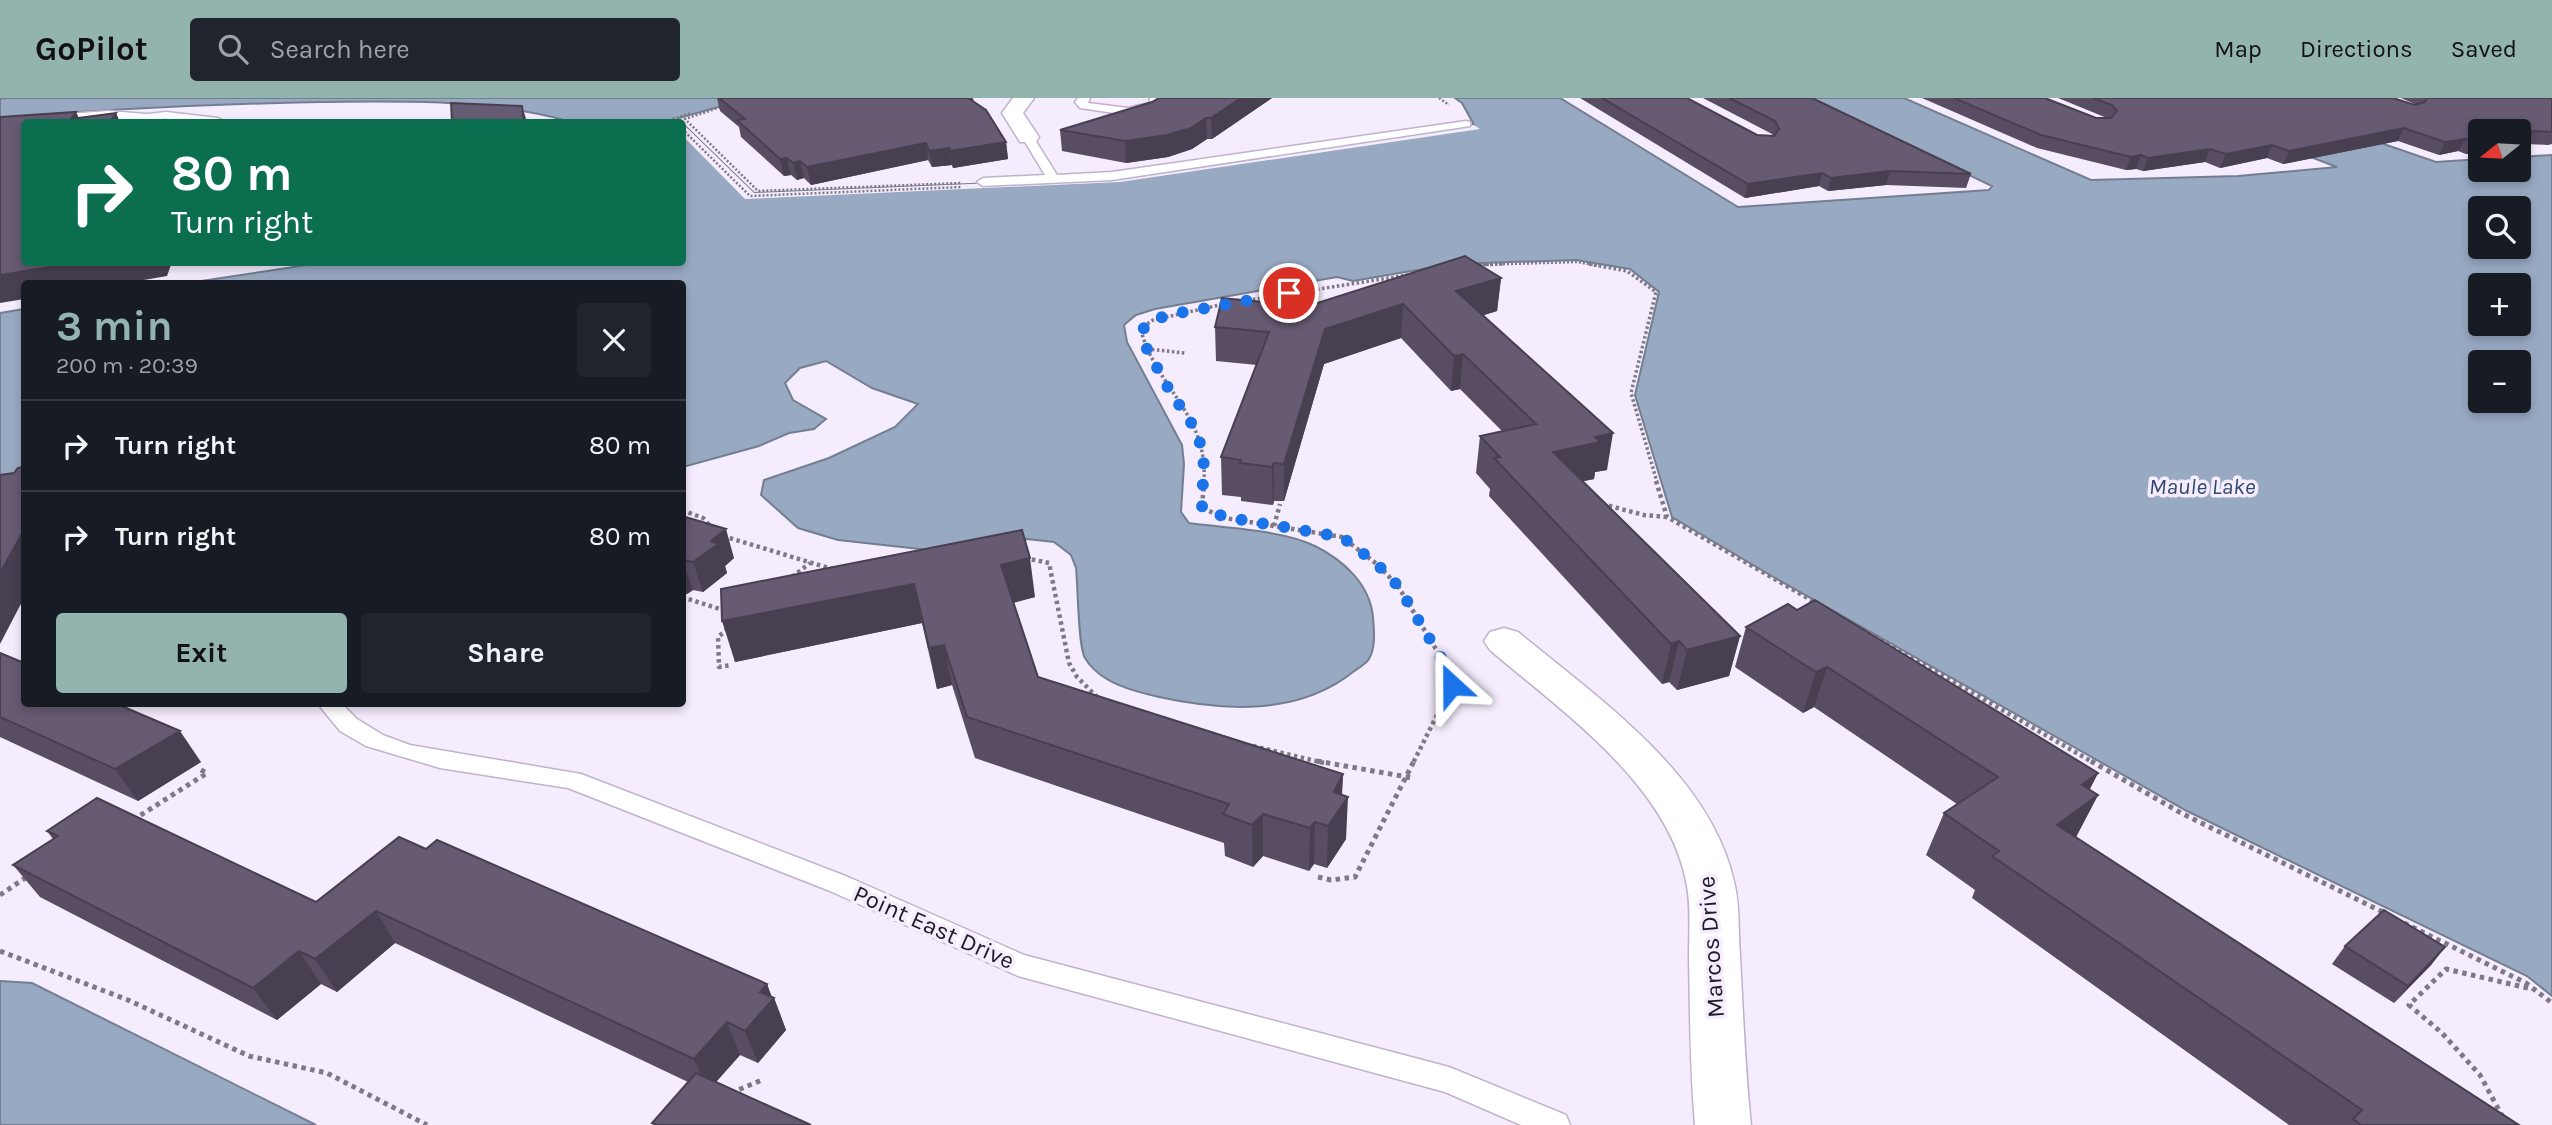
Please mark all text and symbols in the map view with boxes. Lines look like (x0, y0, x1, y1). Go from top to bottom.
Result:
search box (190, 18, 680, 81)
text: GoPilot (35, 30, 148, 68)
icon: search (214, 30, 252, 68)
text: Search here (270, 34, 410, 65)
text: Map (2214, 35, 2262, 63)
text: Directions (2300, 35, 2413, 63)
text: Saved (2451, 35, 2517, 63)
north arrow (2468, 119, 2530, 182)
map controls (2468, 119, 2531, 413)
text: 80 m (171, 145, 293, 202)
icon: right (56, 147, 147, 238)
button: search (2468, 196, 2531, 259)
text: Turn right (171, 204, 313, 241)
pin (1259, 263, 1319, 323)
button: + (2468, 273, 2531, 336)
icon: arrive (1270, 274, 1308, 312)
text: 3 min (56, 301, 173, 351)
button: close (577, 303, 651, 377)
button: − (2468, 350, 2531, 413)
text: 200 m · 20:39 (56, 352, 198, 379)
icon: right (56, 427, 94, 465)
text: Turn right (115, 430, 236, 461)
text: 80 m (589, 430, 651, 461)
water label: Maule Lake (2149, 473, 2256, 500)
icon: right (56, 518, 94, 556)
text: Turn right (115, 521, 236, 552)
text: 80 m (589, 521, 651, 552)
button: Exit (56, 613, 347, 693)
button: Share (361, 613, 651, 693)
position arrow (1415, 648, 1489, 722)
street label: Marcos Drive (1692, 875, 1730, 1019)
street label: Point East Drive (849, 879, 1019, 975)

